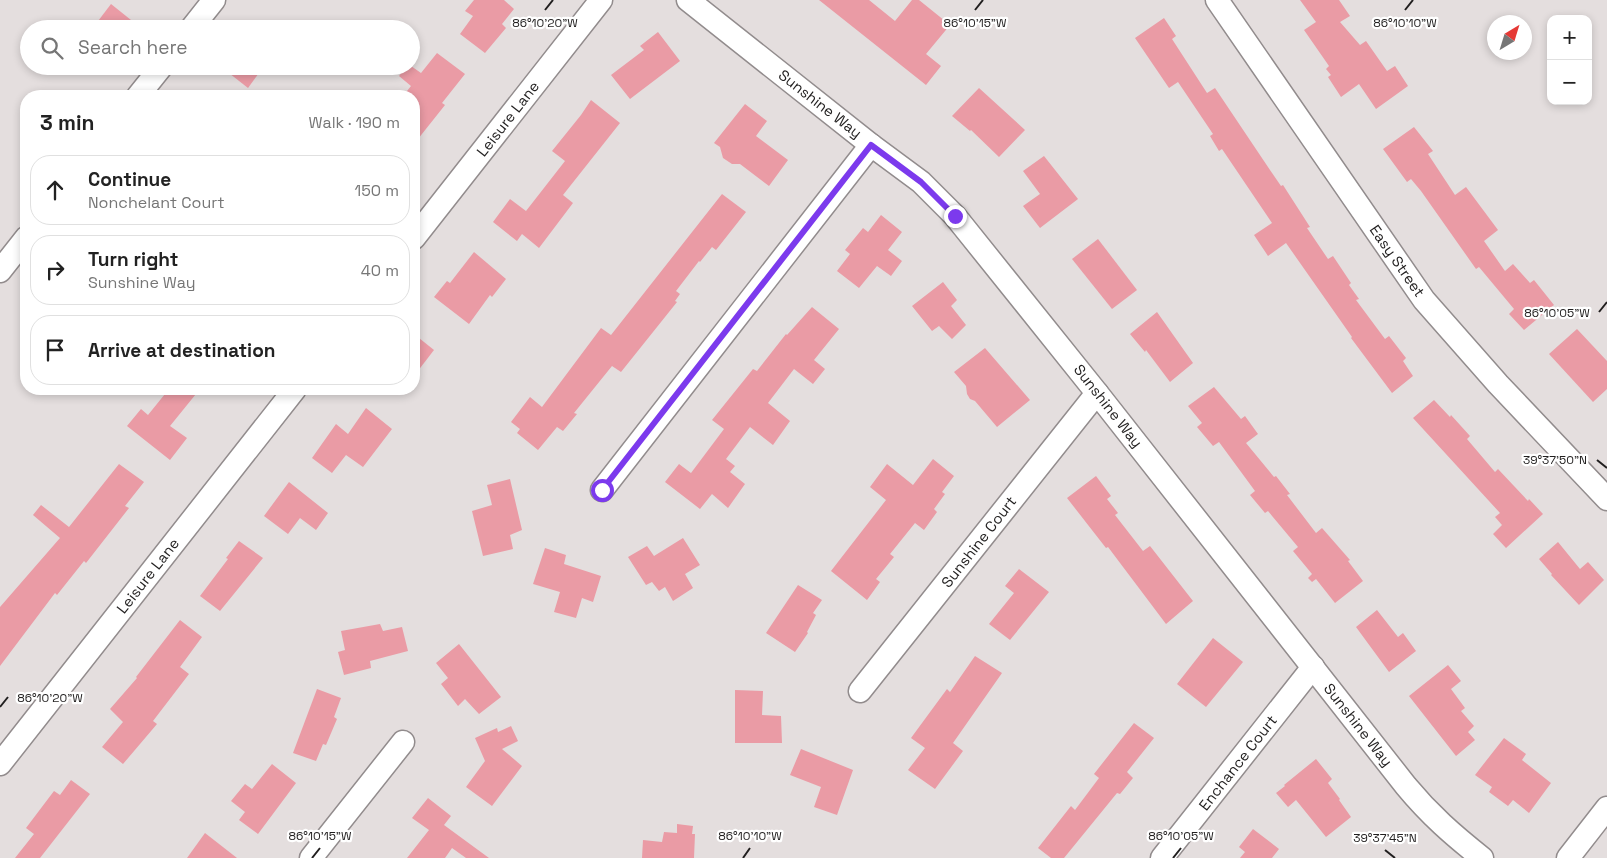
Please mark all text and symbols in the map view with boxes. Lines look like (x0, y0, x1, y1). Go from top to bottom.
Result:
text: 86°10'20"W (512, 15, 578, 31)
text: 86°10'15"W (944, 15, 1007, 31)
text: 86°10'10"W (1373, 15, 1437, 31)
north arrow (1487, 15, 1532, 60)
map controls (1547, 15, 1592, 105)
button: + (1547, 15, 1592, 60)
search box (20, 20, 420, 75)
icon: search (38, 34, 66, 62)
text: Search here (78, 35, 188, 60)
button: − (1547, 60, 1592, 105)
street label: Sunshine Way (775, 65, 866, 142)
street label: Leisure Lane (472, 77, 543, 160)
text: 3 min (40, 109, 95, 136)
text: Walk · 190 m (309, 112, 400, 133)
text: Continue (88, 167, 171, 192)
icon: ahead (41, 176, 69, 204)
text: 150 m (355, 180, 399, 201)
text: Nonchelant Court (88, 192, 225, 213)
route end (944, 205, 967, 228)
street label: Easy Street (1366, 221, 1429, 301)
text: Turn right (88, 247, 178, 272)
icon: right (41, 256, 69, 284)
text: 40 m (361, 260, 399, 281)
text: Sunshine Way (88, 272, 195, 293)
text: 86°10'05"W (1524, 305, 1590, 321)
icon: arrive (41, 336, 69, 364)
text: Arrive at destination (88, 338, 276, 363)
street label: Sunshine Way (1070, 360, 1147, 451)
text: 39°37'50"N (1523, 452, 1587, 468)
route start (591, 479, 614, 502)
street label: Sunshine Court (937, 492, 1020, 591)
street label: Leisure Lane (112, 534, 183, 617)
street label: Sunshine Way (1320, 679, 1397, 770)
text: 86°10'20"W (17, 690, 83, 706)
street label: Enchance Court (1194, 711, 1281, 814)
text: 86°10'15"W (289, 828, 352, 844)
text: 86°10'10"W (718, 828, 782, 844)
text: 86°10'05"W (1148, 828, 1214, 844)
text: 39°37'45"N (1353, 830, 1417, 846)

